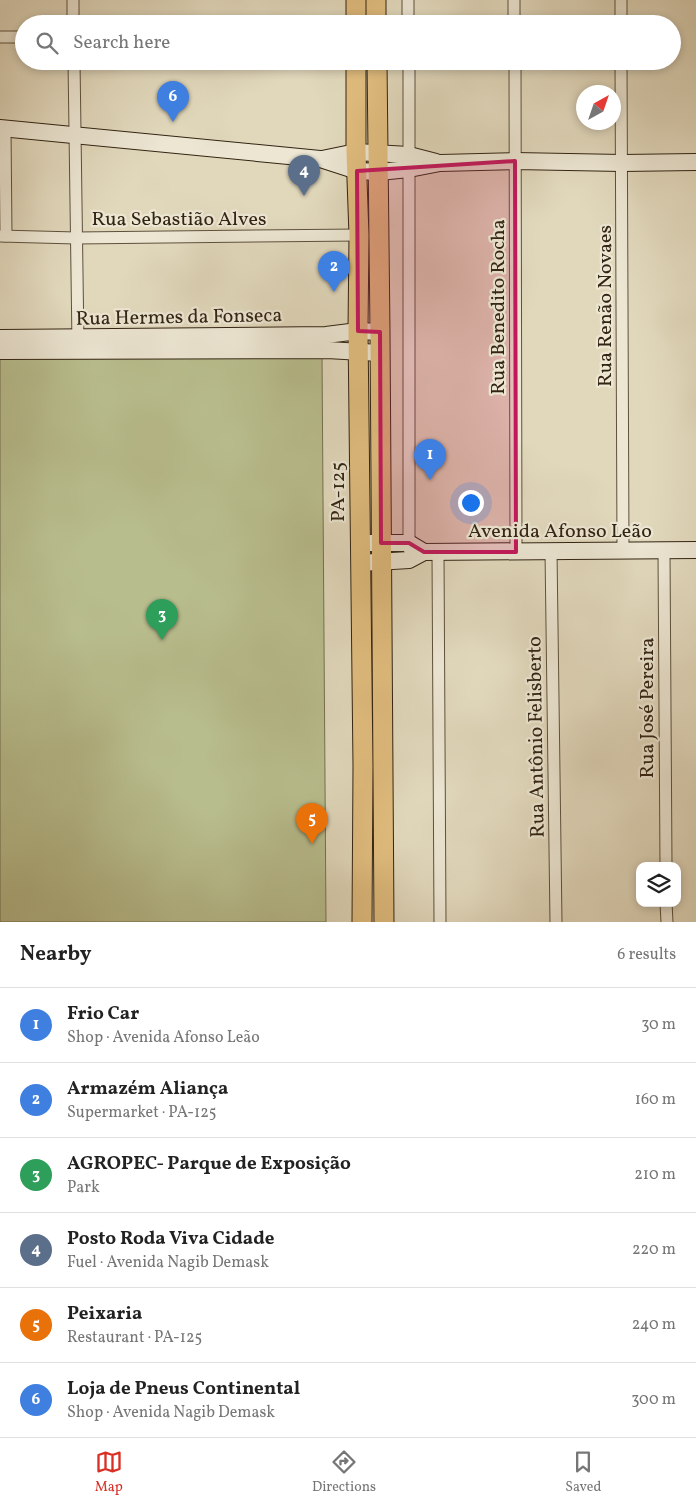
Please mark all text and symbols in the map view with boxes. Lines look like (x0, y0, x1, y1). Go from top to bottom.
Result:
search box (15, 15, 681, 70)
icon: search (33, 29, 61, 57)
text: Search here (73, 30, 170, 56)
pin: 6 (157, 81, 189, 122)
north arrow (576, 85, 621, 130)
pin: 4 (288, 155, 320, 196)
street label: Rua Sebastião Alves (92, 206, 267, 234)
street label: Rua Benedito Rocha (485, 219, 513, 395)
street label: Rua Renão Novaes (592, 225, 620, 387)
pin: 2 (318, 251, 350, 292)
street label: Rua Hermes da Fonseca (76, 302, 283, 334)
pin: 1 (414, 439, 446, 480)
street label: PA-125 (325, 462, 353, 522)
your location (458, 490, 484, 516)
street label: Avenida Afonso Leão (468, 518, 652, 546)
pin: 3 (146, 599, 178, 640)
street label: Rua Antônio Felisberto (521, 636, 553, 838)
street label: Rua José Pereira (634, 637, 662, 779)
pin: 5 (296, 803, 328, 844)
map controls (636, 862, 681, 907)
button: layers (636, 862, 681, 907)
text: Nearby (20, 940, 91, 969)
text: 6 results (617, 944, 676, 966)
text: Frio Car (67, 1001, 139, 1027)
text: 1 (33, 1014, 39, 1036)
text: 30 m (641, 1014, 676, 1036)
text: Shop · Avenida Afonso Leão (67, 1027, 260, 1049)
text: Armazém Aliança (67, 1076, 228, 1102)
text: 2 (32, 1089, 40, 1111)
text: 160 m (635, 1089, 676, 1111)
text: Supermarket · PA-125 (67, 1102, 217, 1124)
text: AGROPEC- Parque de Exposição (67, 1151, 351, 1177)
text: 3 (32, 1164, 40, 1186)
text: 210 m (634, 1164, 676, 1186)
text: Park (67, 1177, 100, 1199)
text: Posto Roda Viva Cidade (67, 1226, 274, 1252)
text: 4 (31, 1239, 41, 1261)
text: 220 m (632, 1239, 676, 1261)
text: Fuel · Avenida Nagib Demask (67, 1252, 269, 1274)
text: Peixaria (67, 1301, 142, 1327)
text: 5 (32, 1314, 40, 1336)
text: 240 m (632, 1314, 676, 1336)
text: Restaurant · PA-125 (67, 1327, 202, 1349)
text: Loja de Pneus Continental (67, 1376, 300, 1402)
text: 6 (32, 1389, 40, 1411)
text: 300 m (631, 1389, 676, 1411)
text: Shop · Avenida Nagib Demask (67, 1402, 275, 1424)
tab: Map (95, 1448, 123, 1497)
tab: Directions (312, 1448, 376, 1497)
tab: Saved (565, 1448, 601, 1497)

